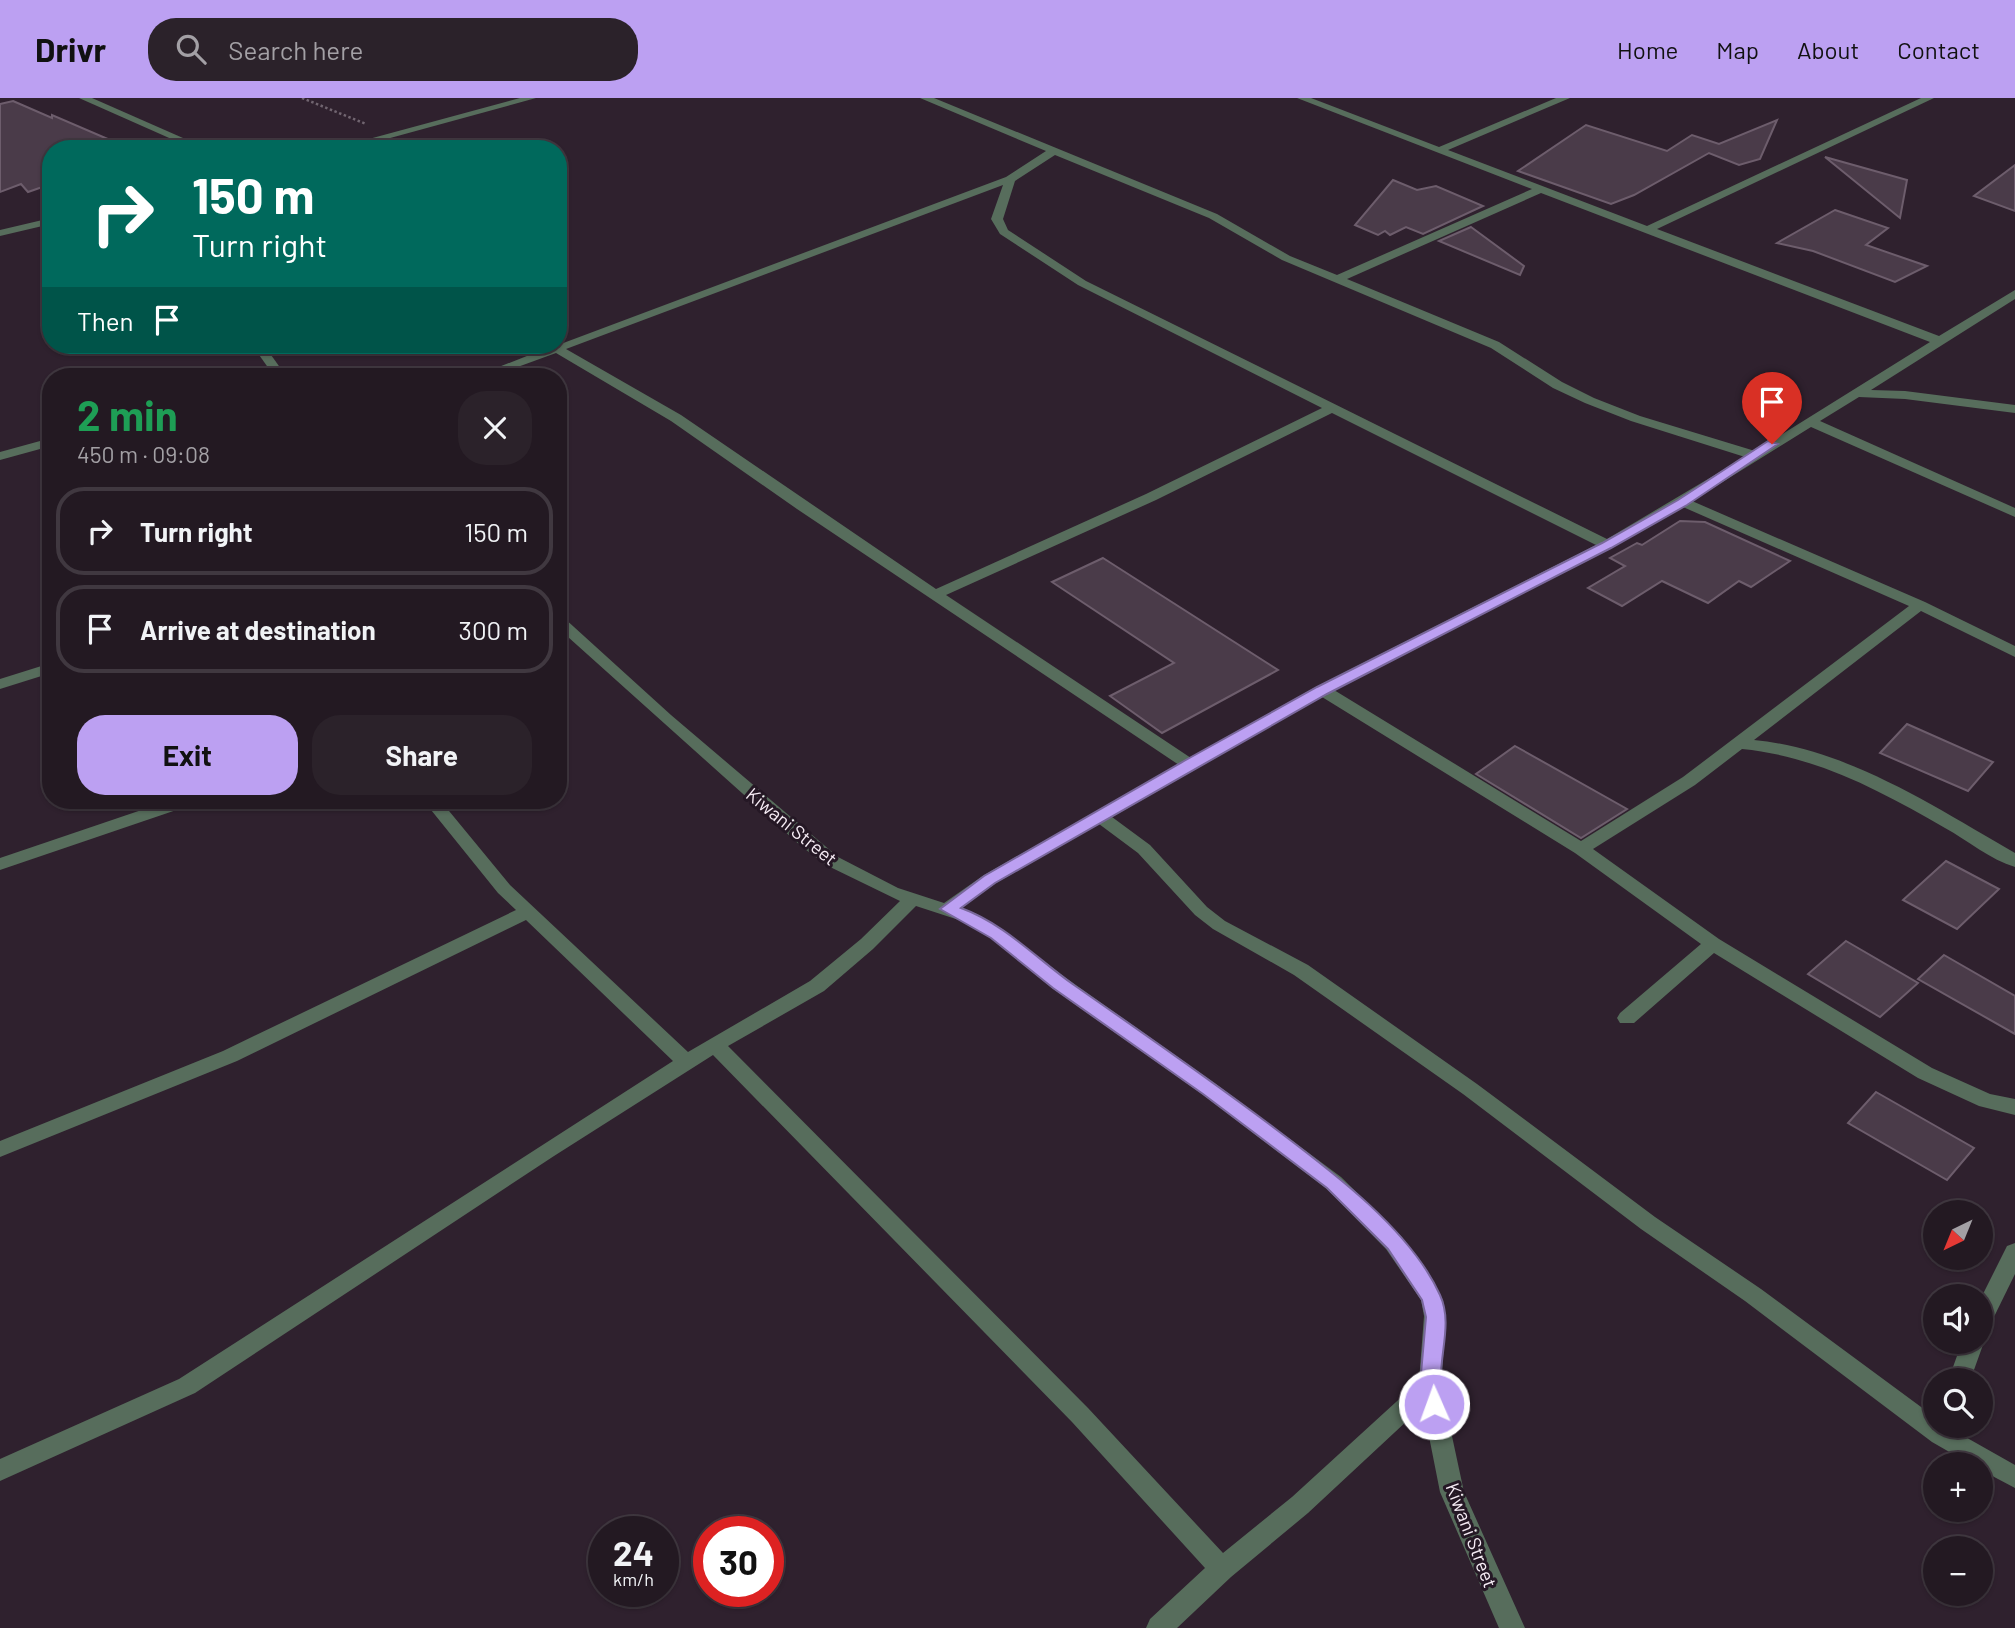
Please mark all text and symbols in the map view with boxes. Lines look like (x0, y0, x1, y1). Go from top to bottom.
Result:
search box (148, 18, 638, 81)
text: Drivr (35, 29, 106, 69)
icon: search (172, 30, 210, 68)
text: Search here (228, 34, 363, 65)
text: Home (1617, 35, 1678, 64)
text: Map (1716, 35, 1759, 64)
text: About (1797, 35, 1859, 64)
text: Contact (1897, 35, 1980, 64)
text: 150 m (192, 165, 314, 224)
icon: right (77, 168, 168, 259)
text: Turn right (192, 225, 327, 263)
icon: arrive (148, 301, 186, 339)
text: Then (77, 305, 134, 336)
pin (1742, 372, 1802, 444)
icon: arrive (1753, 383, 1791, 421)
text: 2 min (77, 389, 178, 439)
button: close (458, 391, 532, 465)
text: 450 m · 09:08 (77, 440, 210, 468)
icon: right (81, 512, 119, 550)
text: Turn right (140, 516, 253, 547)
text: 150 m (464, 516, 528, 547)
icon: arrive (81, 610, 119, 648)
text: Arrive at destination (140, 614, 376, 645)
text: 300 m (459, 614, 528, 645)
button: Exit (77, 715, 298, 795)
button: Share (312, 715, 532, 795)
street label: Kiwani Street (742, 782, 842, 870)
north arrow (1923, 1200, 1993, 1270)
map controls (1923, 1200, 1993, 1606)
button: sound (1923, 1284, 1993, 1354)
position arrow (1397, 1367, 1471, 1441)
button: search (1923, 1368, 1993, 1438)
button: + (1923, 1452, 1993, 1522)
street label: Kiwani Street (1441, 1479, 1503, 1591)
speed limit sign: 30 (693, 1516, 784, 1607)
text: 24 (613, 1531, 654, 1573)
button: − (1923, 1536, 1993, 1606)
text: km/h (613, 1568, 654, 1590)

